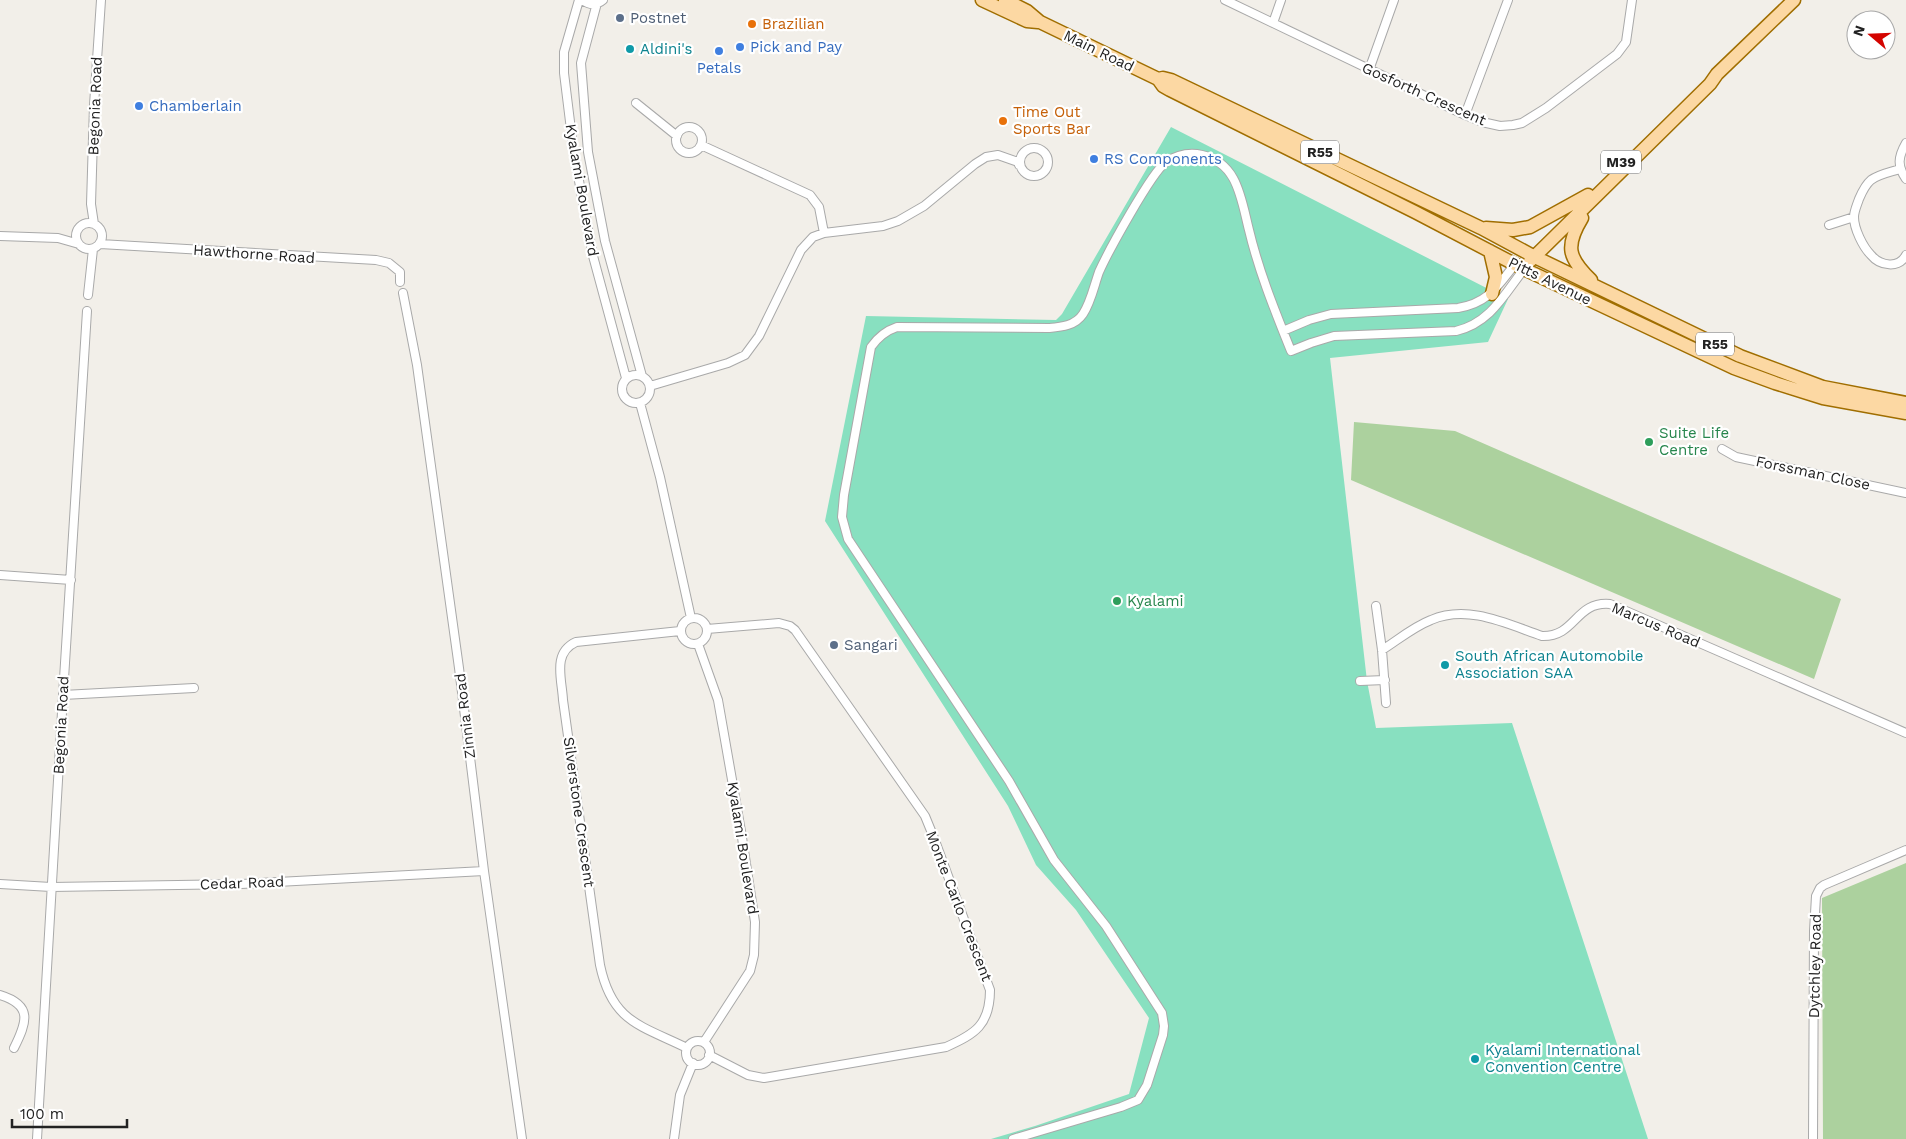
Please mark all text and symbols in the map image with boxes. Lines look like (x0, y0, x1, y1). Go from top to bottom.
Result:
place label: Postnet (630, 9, 687, 27)
north arrow (1846, 10, 1896, 60)
marker: Postnet (614, 12, 626, 24)
place label: Brazilian (762, 15, 825, 33)
marker: Brazilian (746, 18, 758, 30)
text: N (1849, 23, 1868, 38)
street label: Main Road (1061, 26, 1137, 76)
place label: Pick and Pay (750, 38, 842, 56)
place label: Aldini's (640, 40, 692, 58)
marker: Pick and Pay (734, 41, 746, 53)
marker: Aldini's (624, 43, 636, 55)
marker: Petals (713, 45, 725, 57)
street label: Begonia Road (84, 56, 106, 156)
place label: Petals (697, 59, 741, 77)
street label: Gosforth Crescent (1359, 59, 1490, 130)
place label: Chamberlain (149, 97, 242, 115)
marker: Chamberlain (133, 100, 145, 112)
place label: Time Out Sports Bar (1013, 103, 1090, 138)
marker: Time Out Sports Bar (997, 115, 1009, 127)
street label: Kyalami Boulevard (561, 122, 603, 258)
road number: R55 (1301, 140, 1339, 163)
place label: RS Components (1104, 150, 1222, 168)
road number: M39 (1601, 150, 1641, 173)
marker: RS Components (1088, 153, 1100, 165)
street label: Hawthorne Road (192, 241, 316, 267)
street label: Pitts Avenue (1506, 253, 1594, 309)
road number: R55 (1696, 332, 1734, 356)
place label: Suite Life Centre (1659, 424, 1729, 459)
marker: Suite Life Centre (1643, 436, 1655, 448)
street label: Forssman Close (1754, 452, 1872, 494)
place label: Kyalami (1127, 592, 1184, 610)
marker: Kyalami (1111, 595, 1123, 607)
street label: Marcus Road (1609, 598, 1703, 652)
place label: Sangari (844, 636, 898, 654)
marker: Sangari (828, 639, 840, 651)
place label: South African Automobile Association SAA (1455, 647, 1643, 682)
marker: South African Automobile Association SAA (1439, 659, 1451, 671)
street label: Zinnia Road (451, 672, 479, 760)
street label: Begonia Road (49, 675, 73, 775)
street label: Silverstone Crescent (560, 736, 599, 889)
street label: Kyalami Boulevard (724, 780, 762, 916)
street label: Monte Carlo Crescent (922, 828, 996, 984)
street label: Cedar Road (200, 873, 284, 893)
street label: Dytchley Road (1805, 914, 1825, 1018)
place label: Kyalami International Convention Centre (1485, 1041, 1641, 1076)
marker: Kyalami International Convention Centre (1469, 1053, 1481, 1065)
scale bar (12, 1096, 128, 1128)
text: 100 m (20, 1105, 64, 1123)

